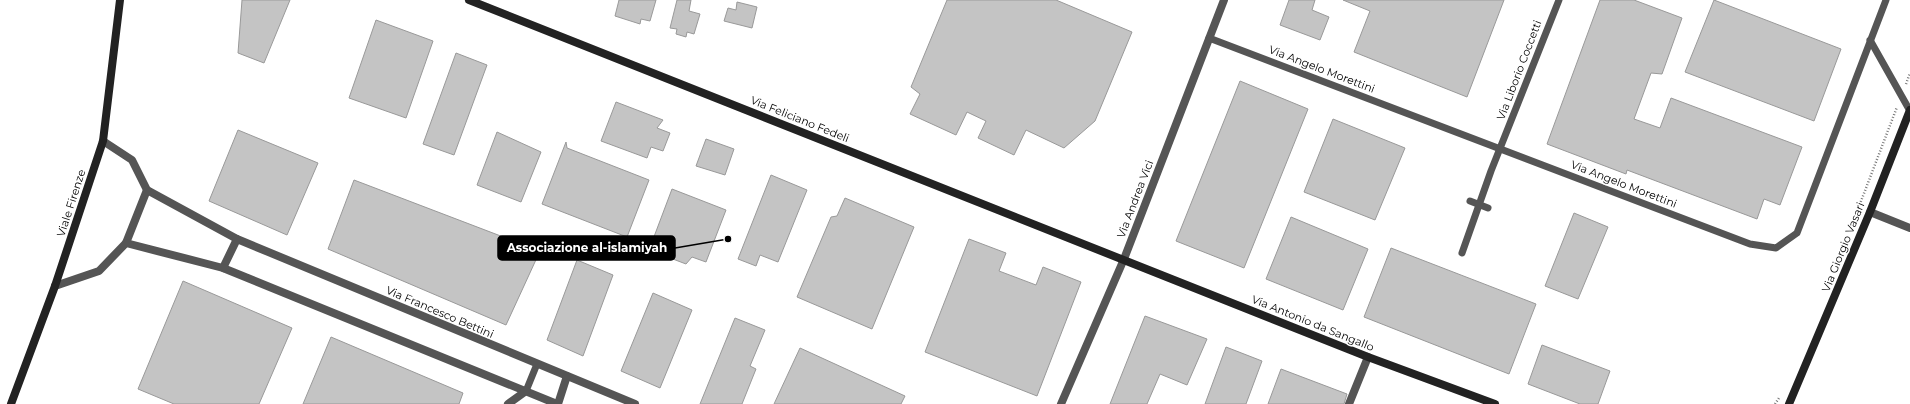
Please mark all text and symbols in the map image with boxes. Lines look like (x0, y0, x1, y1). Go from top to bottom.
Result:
street label: Via Liborio Coccetti (1494, 18, 1544, 122)
street label: Via Angelo Morettini (1267, 42, 1377, 96)
street label: Via Feliciano Fedeli (749, 93, 851, 145)
street label: Via Angelo Morettini (1569, 157, 1679, 211)
street label: Via Andrea Vici (1114, 158, 1156, 240)
street label: Viale Firenze (54, 167, 89, 238)
street label: Via Giorgio Vasari (1819, 200, 1867, 294)
callout: Associazione al-islamiyah (498, 236, 675, 260)
text: Associazione al-islamiyah (506, 240, 667, 255)
street label: Via Francesco Bettini (384, 283, 496, 341)
street label: Via Antonio da Sangallo (1250, 292, 1376, 354)

